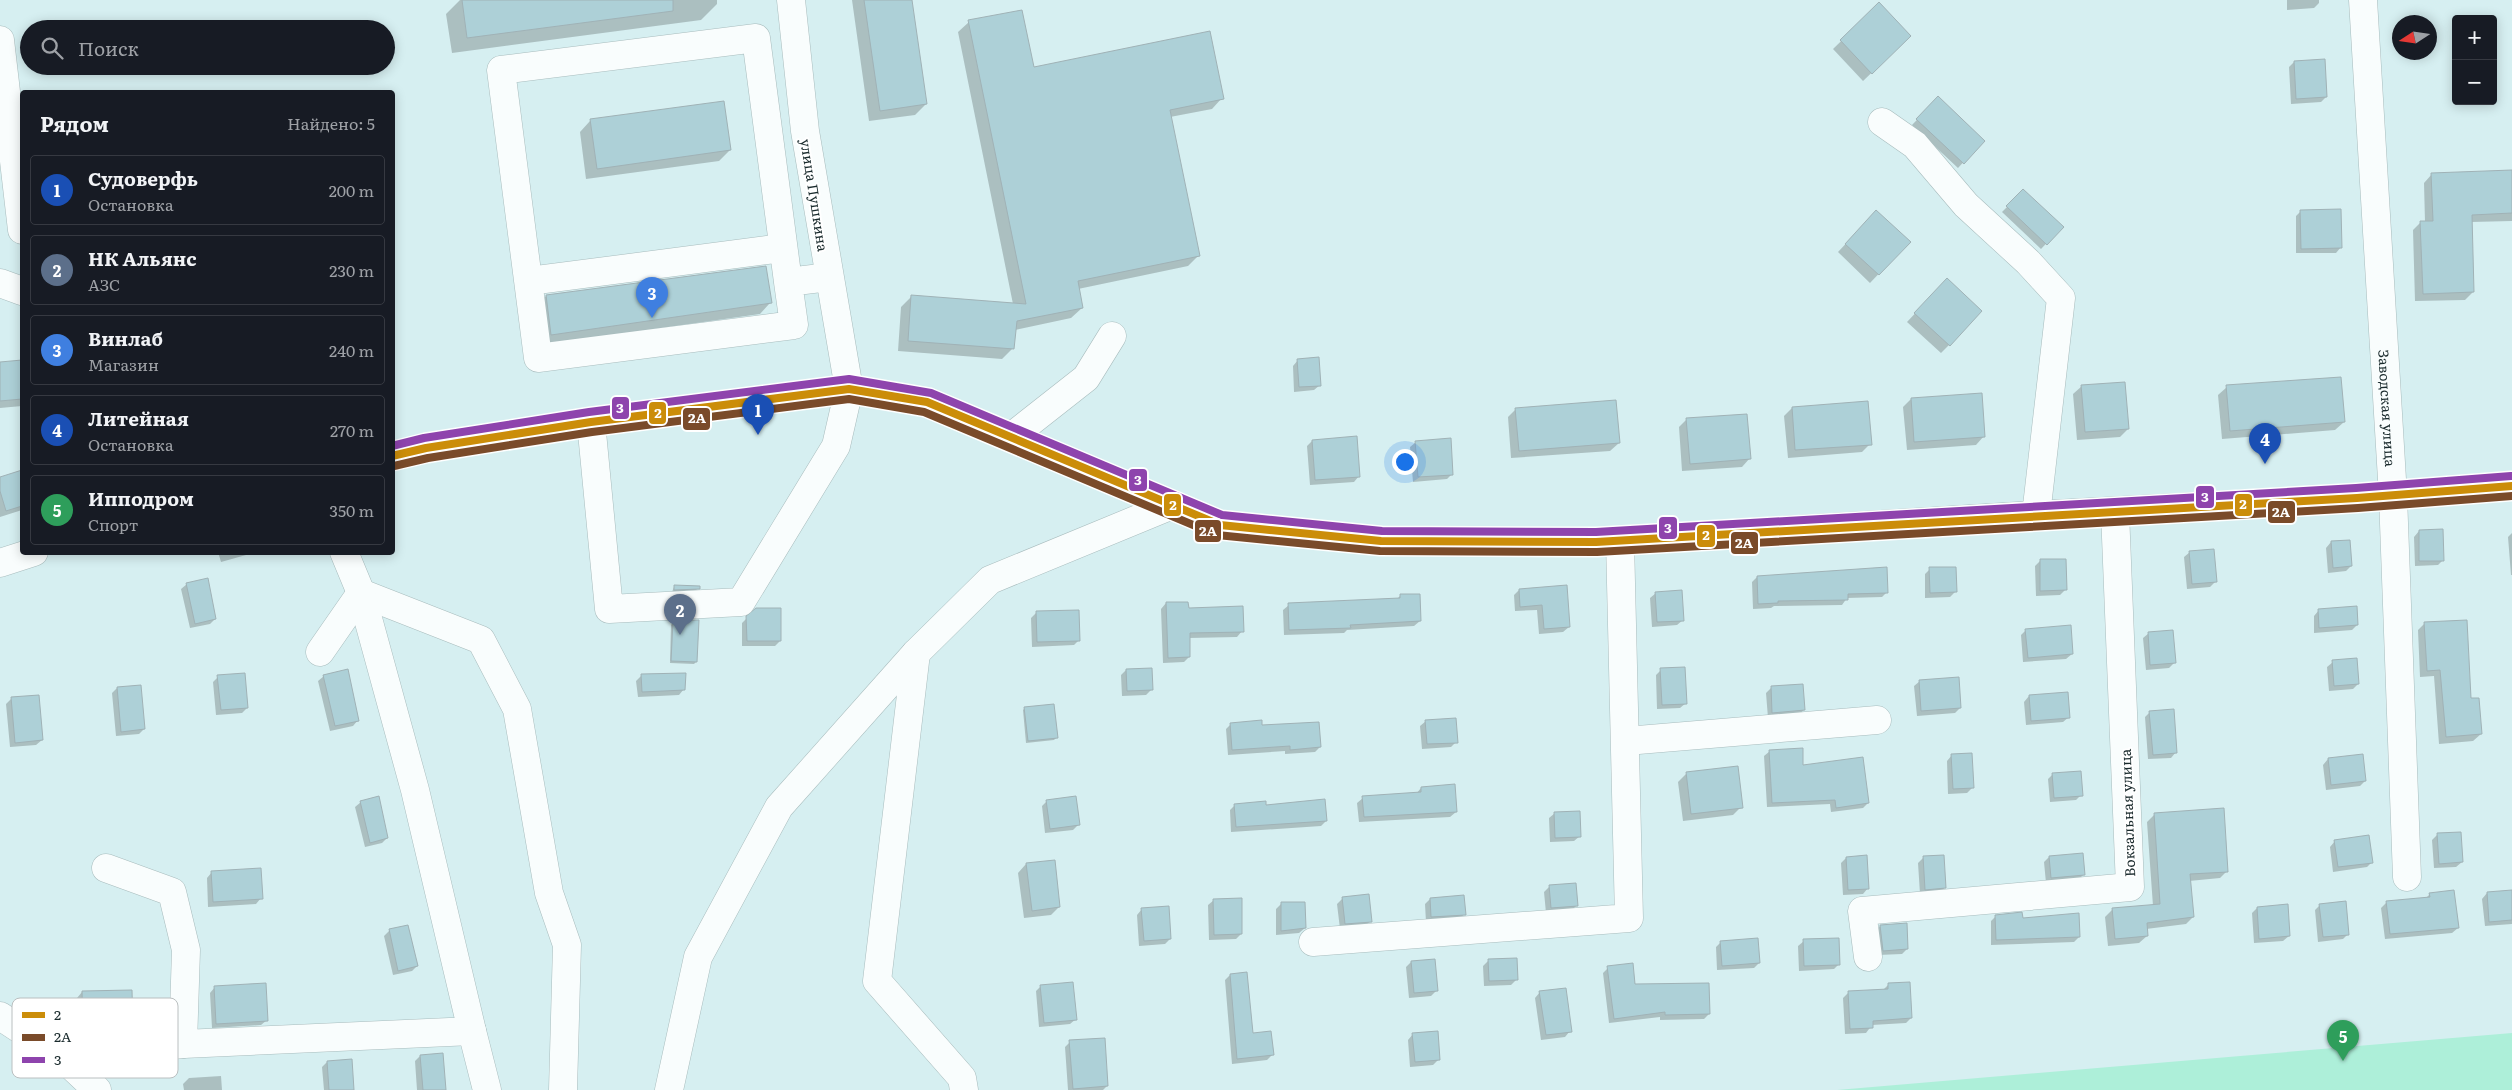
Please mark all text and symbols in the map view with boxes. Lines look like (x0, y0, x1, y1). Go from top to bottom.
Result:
north arrow (2392, 15, 2437, 60)
map controls (2452, 15, 2497, 105)
button: + (2452, 15, 2497, 60)
search box (20, 20, 395, 75)
icon: search (38, 34, 66, 62)
text: Поиск (78, 34, 139, 62)
button: − (2452, 60, 2497, 105)
text: Рядом (40, 107, 109, 138)
text: Найдено: 5 (287, 111, 375, 135)
street label: улица Пушкина (796, 137, 834, 253)
text: Судоверфь (88, 164, 198, 192)
text: 1 (54, 178, 60, 202)
text: 200 m (329, 178, 374, 202)
text: Остановка (88, 192, 174, 216)
text: НК Альянс (88, 244, 197, 272)
text: 2 (53, 258, 61, 282)
text: 230 m (329, 258, 374, 282)
text: АЗС (88, 272, 120, 296)
pin: 3 (636, 277, 668, 318)
text: Винлаб (88, 324, 163, 352)
text: 3 (53, 338, 61, 362)
text: 240 m (329, 338, 374, 362)
street label: Заводская улица (2374, 349, 2401, 468)
text: Магазин (88, 352, 159, 376)
pin: 1 (742, 394, 774, 435)
line badge: 3 (611, 396, 630, 420)
text: 3 (616, 397, 624, 417)
line badge: 2 (648, 401, 667, 425)
text: 2 (654, 402, 662, 422)
text: Литейная (88, 404, 189, 432)
line badge: 2А (682, 407, 711, 431)
text: 2А (688, 407, 706, 427)
text: 4 (52, 418, 62, 442)
text: 270 m (330, 418, 374, 442)
pin: 4 (2249, 423, 2281, 464)
text: Остановка (88, 432, 174, 456)
your location (1392, 449, 1418, 475)
line badge: 3 (1128, 468, 1148, 492)
text: 3 (1134, 469, 1142, 489)
text: Ипподром (88, 484, 194, 512)
line badge: 3 (2195, 485, 2215, 509)
text: 3 (2201, 486, 2209, 506)
line badge: 2 (1163, 493, 1182, 517)
line badge: 2 (2234, 493, 2253, 517)
text: 2 (2239, 493, 2247, 513)
text: 2 (1169, 494, 1177, 514)
text: 5 (53, 498, 61, 522)
text: 350 m (329, 498, 374, 522)
line badge: 2А (2267, 500, 2296, 524)
text: 2А (2272, 501, 2290, 521)
text: Спорт (88, 512, 138, 536)
line badge: 3 (1658, 516, 1678, 540)
text: 3 (1664, 517, 1672, 537)
line badge: 2А (1194, 519, 1222, 543)
text: 2А (1199, 520, 1217, 540)
line badge: 2 (1696, 524, 1716, 548)
text: 2 (1702, 524, 1710, 544)
line badge: 2А (1730, 531, 1759, 555)
text: 2А (1735, 532, 1753, 552)
pin: 2 (664, 594, 696, 635)
street label: Вокзальная улица (2115, 748, 2139, 877)
legend (12, 998, 178, 1078)
text: 2 (54, 1004, 61, 1024)
pin: 5 (2327, 1020, 2359, 1061)
text: 2А (54, 1026, 72, 1046)
text: 3 (54, 1049, 62, 1069)

